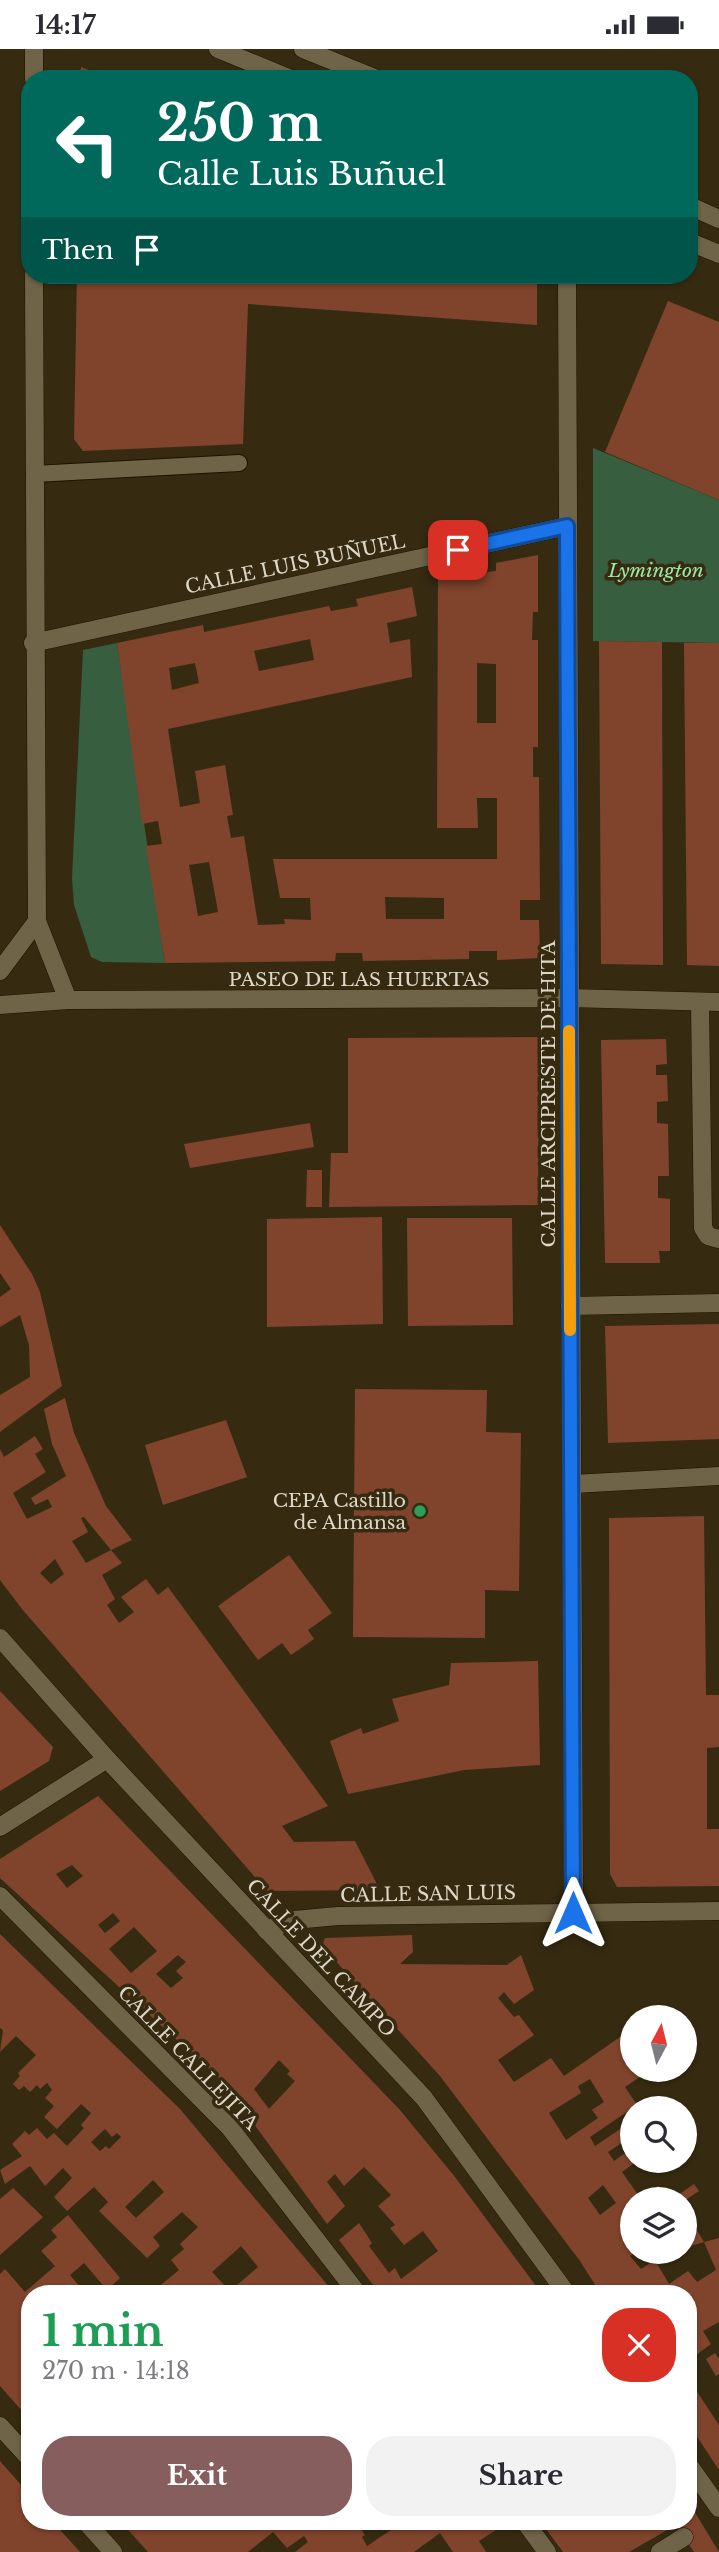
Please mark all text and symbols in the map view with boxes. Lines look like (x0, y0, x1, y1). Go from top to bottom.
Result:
text: 14:17 (35, 9, 96, 41)
text: 250 m (157, 93, 322, 154)
icon: left (42, 98, 133, 189)
text: Calle Luis Buñuel (157, 154, 446, 194)
icon: arrive (128, 231, 166, 269)
text: Then (42, 234, 114, 266)
pin (428, 520, 488, 580)
street label: CALLE LUIS BUÑUEL (183, 528, 407, 599)
icon: arrive (439, 531, 477, 569)
park label: Lymington (607, 559, 704, 582)
street label: CALLE ARCIPRESTE DE HITA (537, 940, 560, 1247)
street label: PASEO DE LAS HUERTAS (228, 968, 490, 991)
place label: CEPA Castillo de Almansa (273, 1489, 406, 1534)
marker: CEPA Castillo de Almansa (412, 1503, 428, 1519)
street label: CALLE DEL CAMPO (242, 1874, 400, 2042)
position arrow (536, 1876, 610, 1950)
street label: CALLE SAN LUIS (340, 1881, 516, 1907)
street label: CALLE CALLEJITA (113, 1981, 263, 2135)
north arrow (620, 2005, 696, 2083)
map controls (620, 2005, 697, 2264)
button: search (620, 2096, 697, 2173)
button: layers (620, 2187, 697, 2264)
text: 1 min (42, 2305, 164, 2357)
button: close (602, 2308, 676, 2382)
text: 270 m · 14:18 (42, 2357, 190, 2385)
button: Exit (42, 2436, 352, 2516)
button: Share (366, 2436, 676, 2516)

